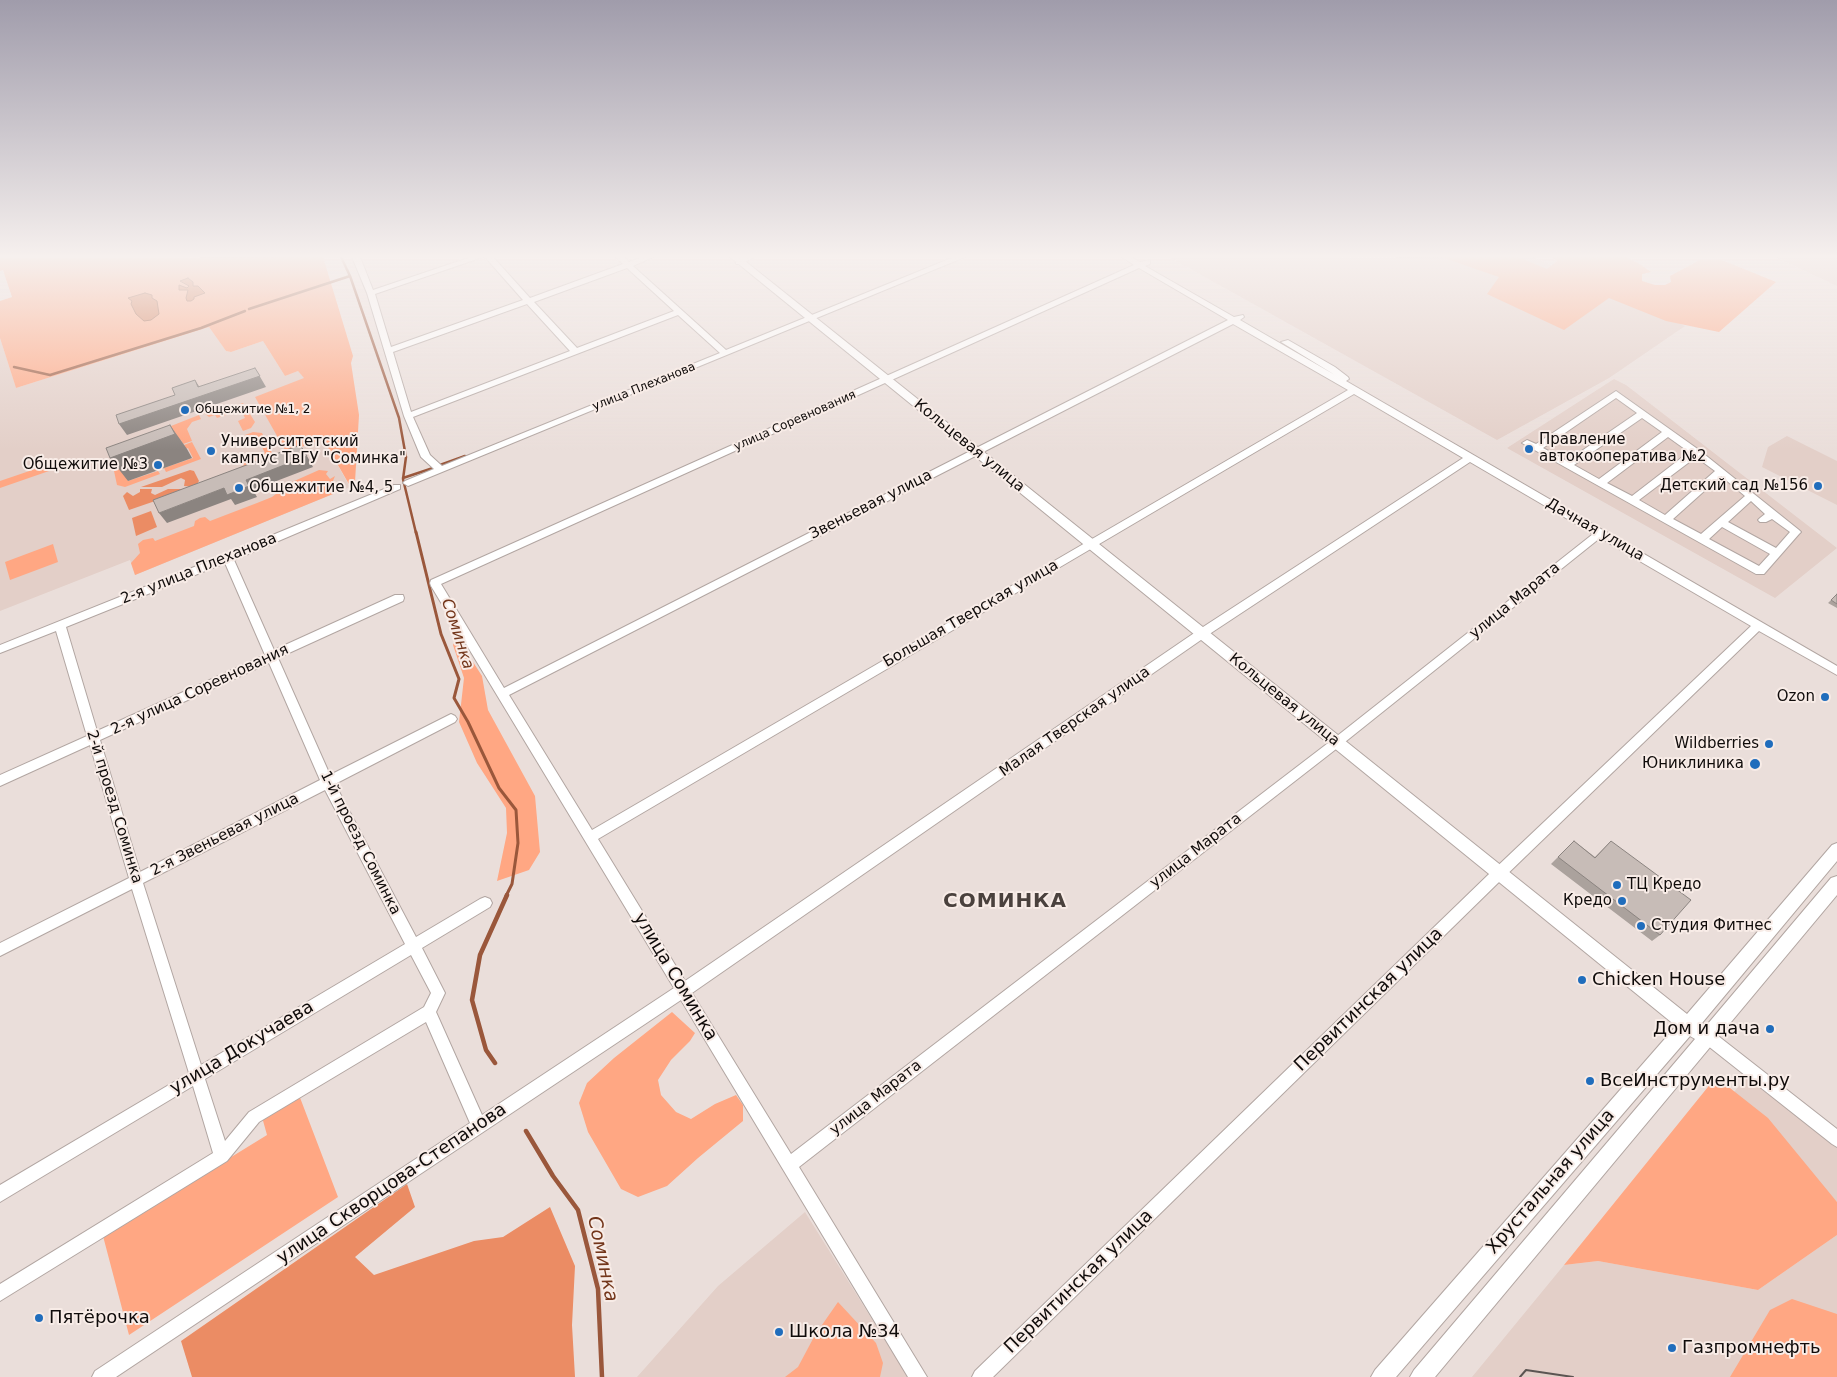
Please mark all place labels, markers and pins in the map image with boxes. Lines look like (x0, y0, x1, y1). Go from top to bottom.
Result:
place label: Общежитие №1, 2 (195, 403, 311, 417)
marker: Общежитие №1, 2 (179, 404, 191, 416)
place label: Правление автокооператива №2 (1539, 431, 1707, 466)
place label: Университетский кампус ТвГУ "Соминка" (221, 433, 406, 468)
marker: Правление автокооператива №2 (1523, 443, 1535, 455)
marker: Университетский кампус ТвГУ "Соминка" (205, 445, 217, 457)
place label: Общежитие №3 (23, 456, 148, 474)
marker: Общежитие №3 (152, 459, 164, 471)
place label: Детский сад №156 (1660, 477, 1808, 495)
place label: Общежитие №4, 5 (249, 479, 393, 497)
marker: Детский сад №156 (1812, 480, 1824, 492)
marker: Общежитие №4, 5 (233, 482, 245, 494)
place label: Ozon (1777, 688, 1815, 706)
marker: Ozon (1819, 691, 1831, 703)
place label: Wildberries (1675, 735, 1759, 753)
marker: Wildberries (1763, 738, 1775, 750)
place label: Юниклиника (1642, 755, 1744, 773)
marker: Юниклиника (1748, 757, 1762, 771)
place label: ТЦ Кредо (1627, 876, 1702, 894)
marker: ТЦ Кредо (1611, 879, 1623, 891)
place label: Кредо (1563, 892, 1612, 910)
marker: Кредо (1616, 895, 1628, 907)
place label: Студия Фитнес (1651, 917, 1772, 935)
marker: Студия Фитнес (1635, 920, 1647, 932)
place label: Chicken House (1592, 969, 1725, 991)
marker: Chicken House (1576, 974, 1588, 986)
place label: Дом и дача (1653, 1018, 1760, 1040)
marker: Дом и дача (1764, 1023, 1776, 1035)
place label: ВсеИнструменты.ру (1600, 1070, 1790, 1092)
marker: ВсеИнструменты.ру (1584, 1075, 1596, 1087)
place label: Пятёрочка (49, 1307, 150, 1329)
marker: Пятёрочка (33, 1312, 45, 1324)
place label: Школа №34 (789, 1321, 900, 1343)
marker: Школа №34 (773, 1326, 785, 1338)
place label: Газпромнефть (1682, 1337, 1821, 1359)
marker: Газпромнефть (1666, 1342, 1678, 1354)

